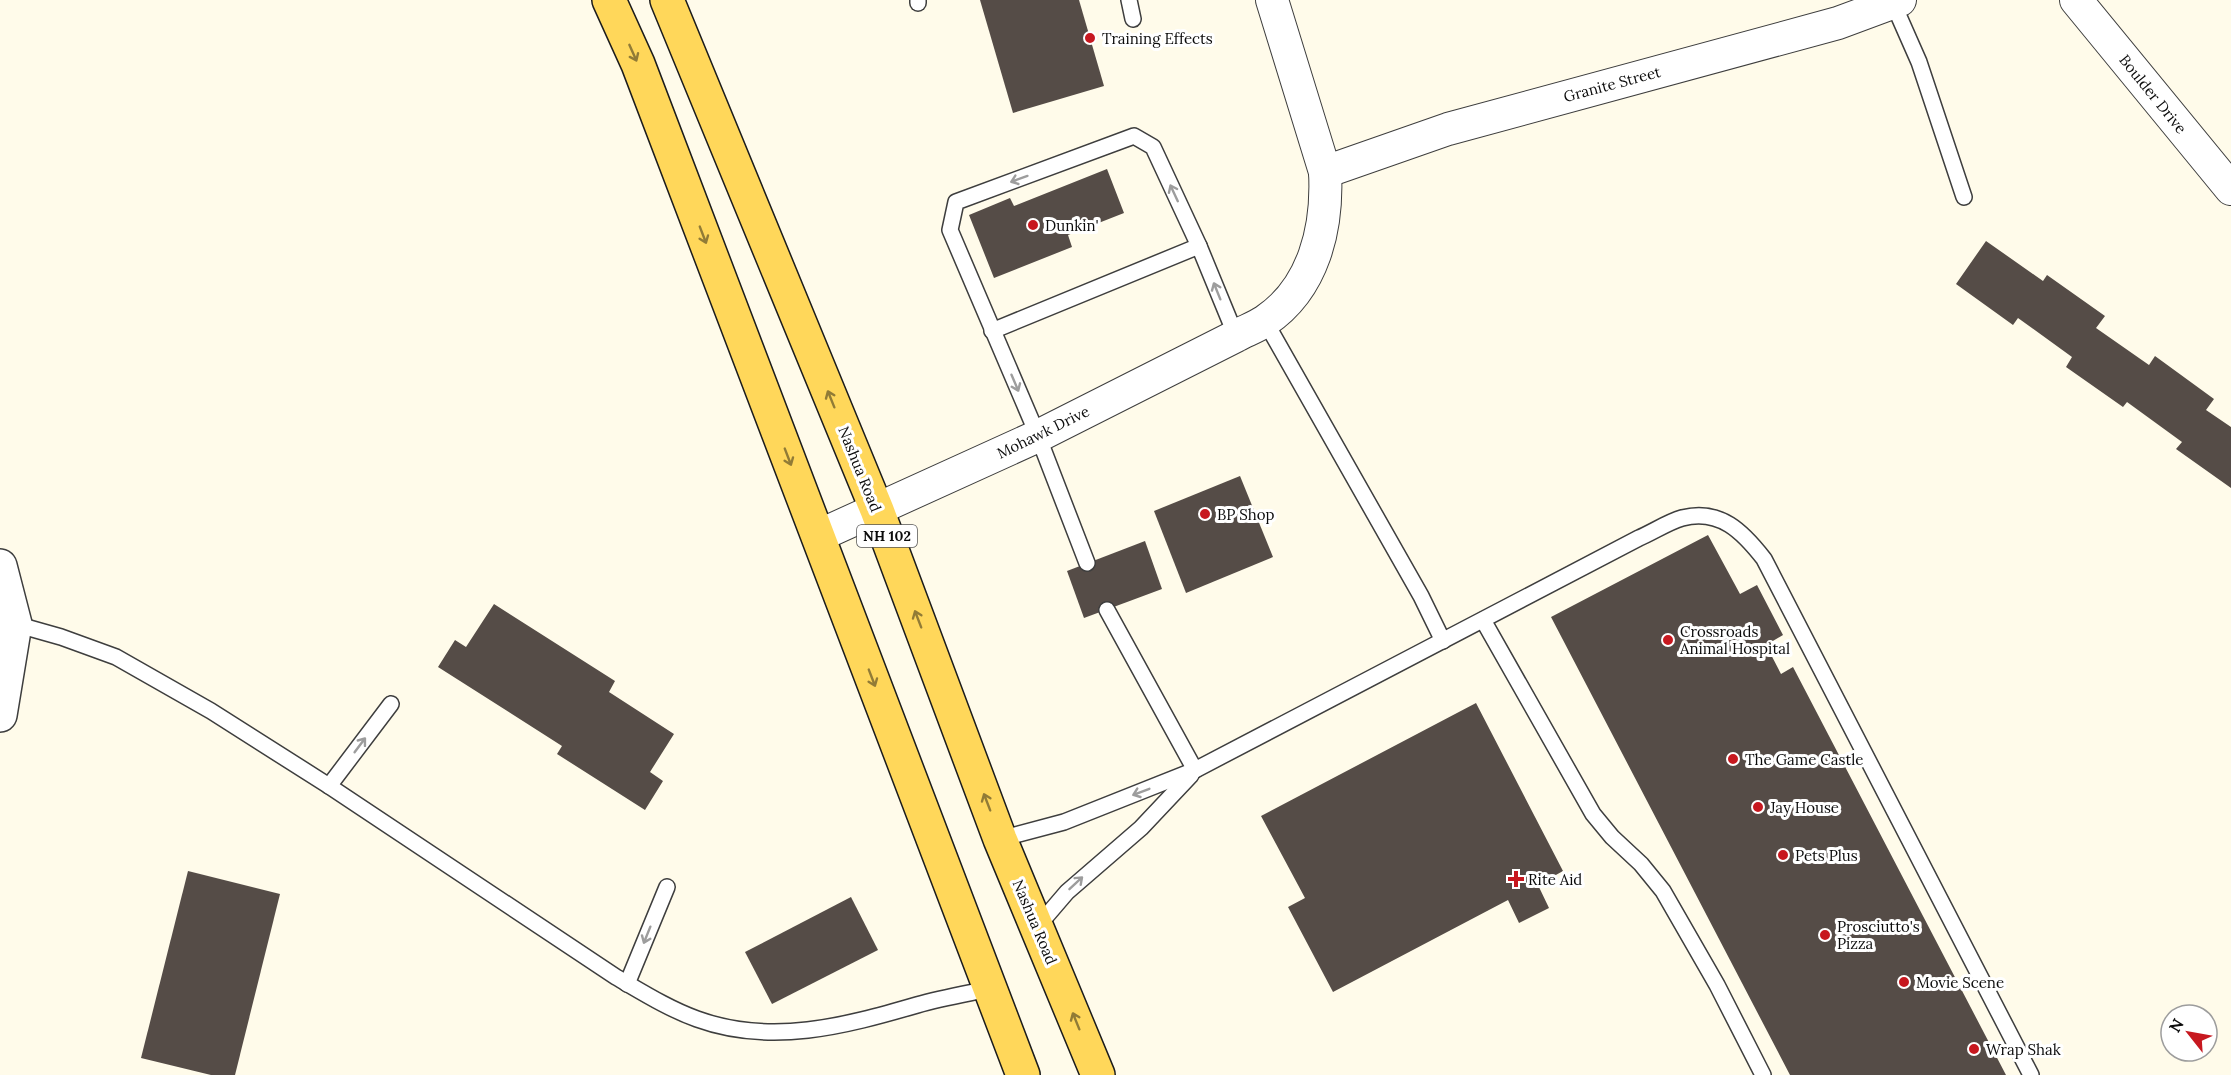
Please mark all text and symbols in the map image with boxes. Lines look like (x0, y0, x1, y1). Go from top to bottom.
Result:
place label: Training Effects (1102, 29, 1213, 48)
marker: Training Effects (1083, 31, 1097, 45)
one-way arrow (627, 44, 639, 62)
street label: Boulder Drive (2115, 51, 2191, 137)
street label: Granite Street (1561, 62, 1663, 106)
one-way arrow (1010, 174, 1029, 185)
one-way arrow (1168, 185, 1179, 203)
place label: Dunkin' (1045, 216, 1099, 235)
marker: Dunkin' (1026, 218, 1040, 232)
one-way arrow (698, 225, 709, 244)
one-way arrow (1211, 283, 1222, 301)
one-way arrow (1010, 374, 1021, 392)
one-way arrow (825, 390, 836, 408)
street label: Mohawk Drive (994, 401, 1092, 463)
street label: Nashua Road (834, 424, 886, 515)
one-way arrow (783, 447, 794, 465)
place label: BP Shop (1217, 505, 1274, 524)
marker: BP Shop (1198, 507, 1212, 521)
road number: NH 102 (857, 525, 917, 547)
one-way arrow (912, 610, 923, 629)
place label: Crossroads Animal Hospital (1679, 622, 1790, 658)
marker: Crossroads Animal Hospital (1661, 633, 1675, 647)
one-way arrow (867, 668, 878, 687)
one-way arrow (353, 737, 366, 753)
place label: The Game Castle (1745, 750, 1864, 769)
marker: The Game Castle (1726, 752, 1740, 766)
one-way arrow (1132, 787, 1151, 798)
one-way arrow (980, 793, 991, 811)
place label: Jay House (1769, 798, 1839, 817)
marker: Jay House (1751, 800, 1765, 814)
place label: Pets Plus (1795, 846, 1858, 865)
marker: Pets Plus (1776, 848, 1790, 862)
place label: Rite Aid (1528, 870, 1582, 889)
marker: Rite Aid (1509, 872, 1523, 886)
one-way arrow (1069, 876, 1084, 891)
street label: Nashua Road (1009, 877, 1061, 967)
place label: Prosciutto's Pizza (1837, 917, 1920, 953)
one-way arrow (641, 926, 652, 944)
marker: Prosciutto's Pizza (1818, 928, 1832, 942)
place label: Movie Scene (1916, 973, 2004, 992)
marker: Movie Scene (1897, 975, 1911, 989)
north arrow (2159, 1003, 2219, 1063)
one-way arrow (1070, 1012, 1081, 1031)
text: N (2164, 1015, 2188, 1036)
place label: Wrap Shak (1986, 1040, 2061, 1059)
marker: Wrap Shak (1967, 1042, 1981, 1056)

